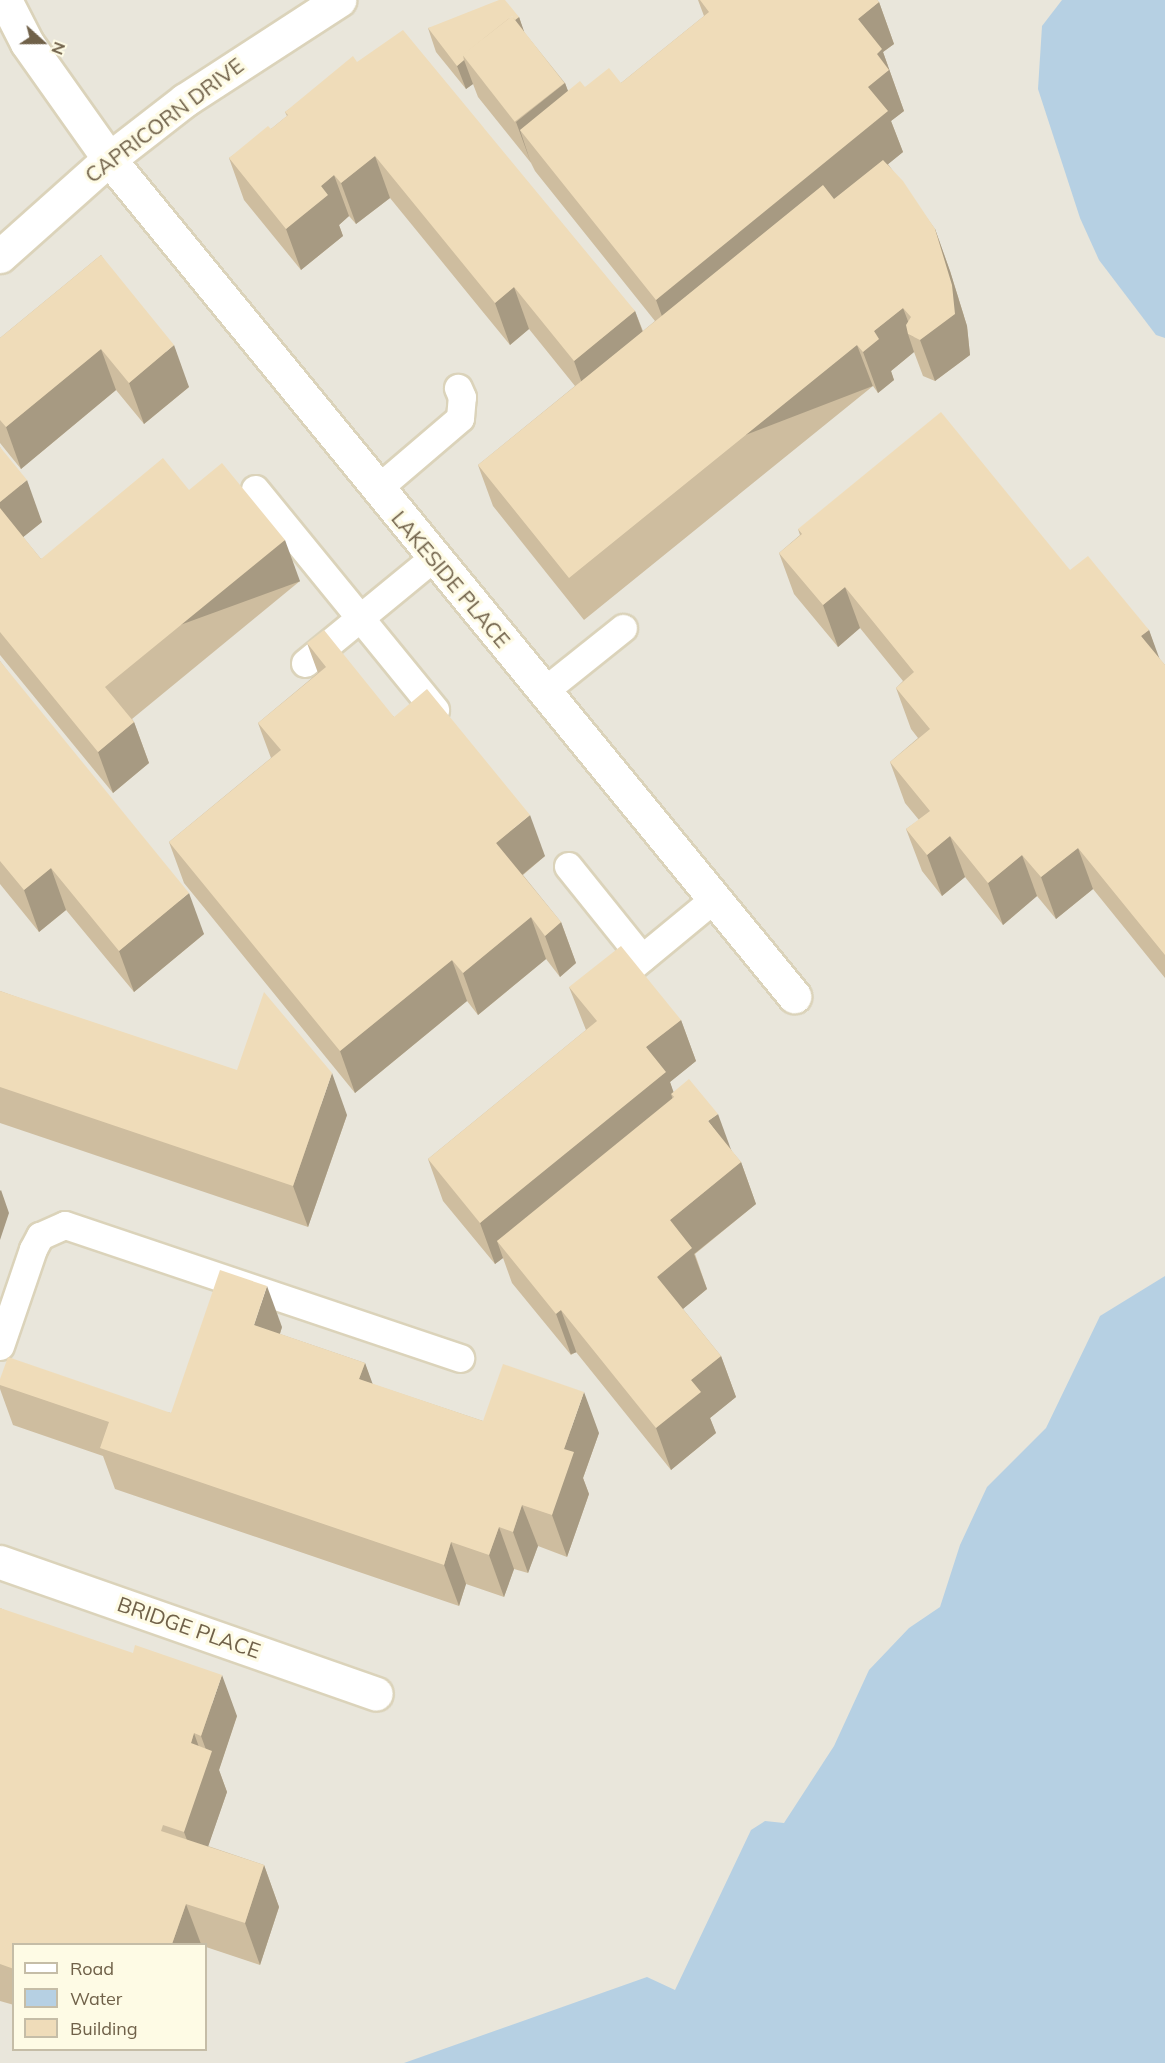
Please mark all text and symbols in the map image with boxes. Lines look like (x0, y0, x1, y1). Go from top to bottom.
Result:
north arrow (12, 12, 72, 72)
text: N (47, 39, 70, 58)
street label: CAPRICORN DRIVE (80, 52, 248, 188)
street label: LAKESIDE PLACE (387, 506, 515, 652)
street label: BRIDGE PLACE (114, 1591, 264, 1663)
legend (12, 1943, 207, 2051)
text: Road (70, 1957, 114, 1980)
text: Water (70, 1987, 122, 2010)
text: Building (70, 2017, 138, 2040)

